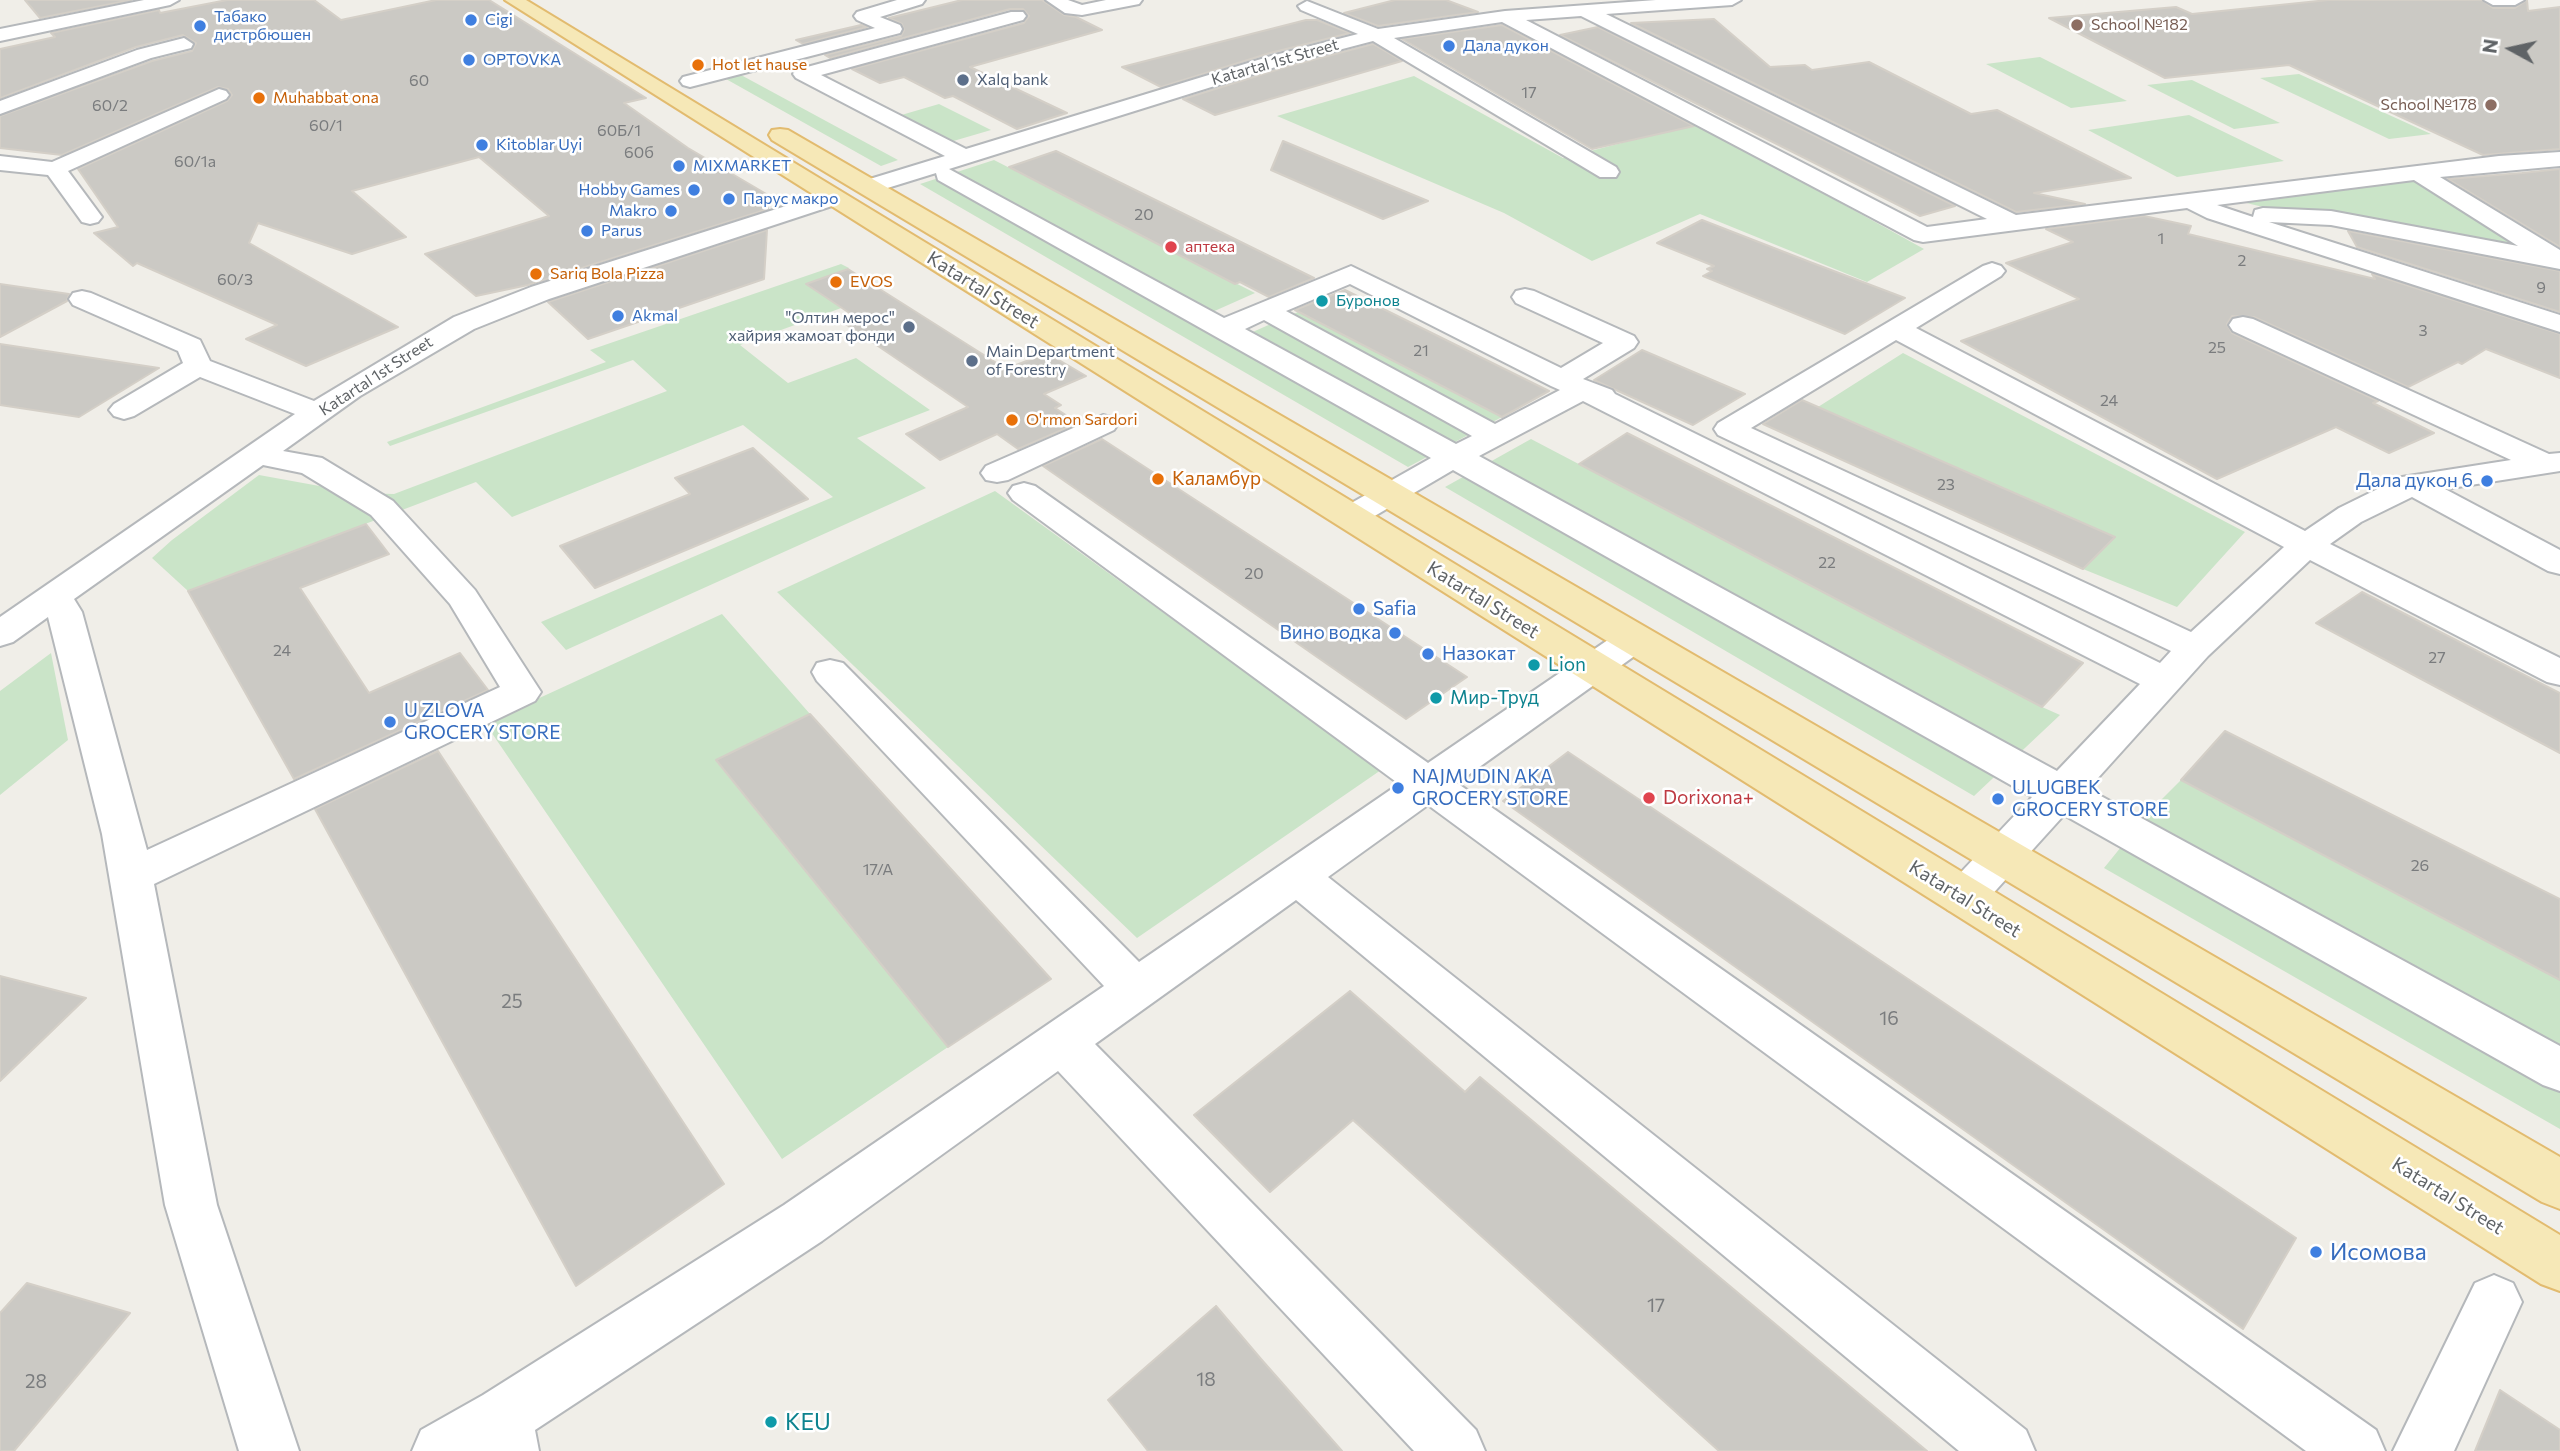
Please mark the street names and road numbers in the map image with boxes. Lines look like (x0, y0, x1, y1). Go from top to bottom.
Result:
street label: Katartal 1st Street (1209, 35, 1341, 89)
street label: Katartal Street (923, 246, 1043, 334)
street label: Katartal 1st Street (316, 332, 436, 420)
street label: Katartal Street (1423, 556, 1543, 644)
street label: Katartal Street (1905, 855, 2025, 943)
street label: Katartal Street (2388, 1152, 2508, 1240)

